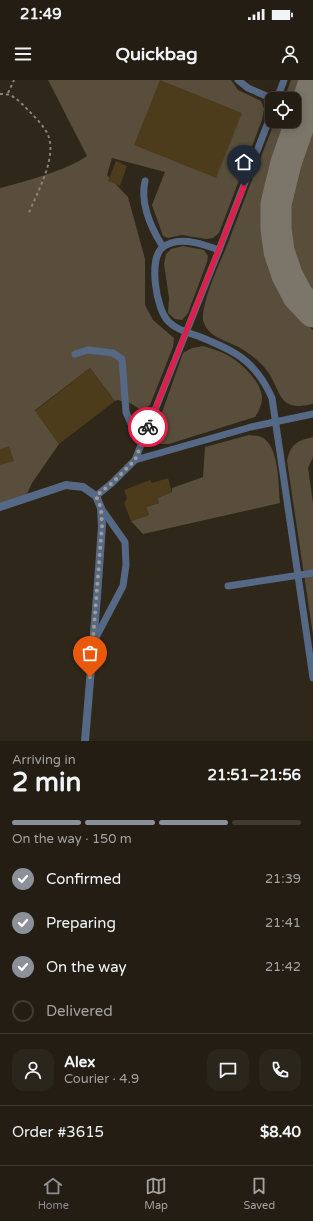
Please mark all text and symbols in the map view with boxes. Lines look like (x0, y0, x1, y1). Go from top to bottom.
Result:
text: 21:49 (20, 5, 62, 23)
icon: menu (12, 43, 34, 65)
text: Quickbag (115, 43, 198, 65)
icon: person (279, 43, 301, 65)
map controls (265, 92, 301, 128)
button: locate (265, 92, 301, 128)
pin (227, 145, 261, 186)
icon: home (233, 151, 255, 173)
courier (128, 407, 168, 447)
icon: bike (137, 416, 159, 438)
pin (73, 636, 107, 677)
icon: bag (79, 642, 101, 664)
text: Arriving in (12, 752, 76, 768)
text: 21:51–21:56 (208, 766, 301, 784)
text: 2 min (12, 767, 81, 798)
text: On the way · 150 m (12, 831, 132, 847)
icon: check (12, 868, 34, 890)
text: Confirmed (46, 870, 121, 888)
text: 21:39 (265, 871, 301, 887)
icon: check (12, 912, 34, 934)
text: Preparing (46, 914, 116, 932)
text: 21:41 (265, 915, 301, 931)
icon: check (12, 956, 34, 978)
text: On the way (46, 958, 126, 976)
text: 21:42 (265, 959, 301, 975)
text: Delivered (46, 1002, 113, 1020)
button: person (12, 1049, 54, 1091)
button: chat (207, 1049, 249, 1091)
button: phone (259, 1049, 301, 1091)
text: Alex (64, 1053, 95, 1071)
text: Courier · 4.9 (64, 1071, 139, 1087)
text: Order #3615 (12, 1123, 104, 1141)
text: $8.40 (260, 1123, 301, 1141)
tab: Home (38, 1175, 69, 1212)
tab: Map (144, 1175, 168, 1212)
tab: Saved (243, 1175, 275, 1212)

